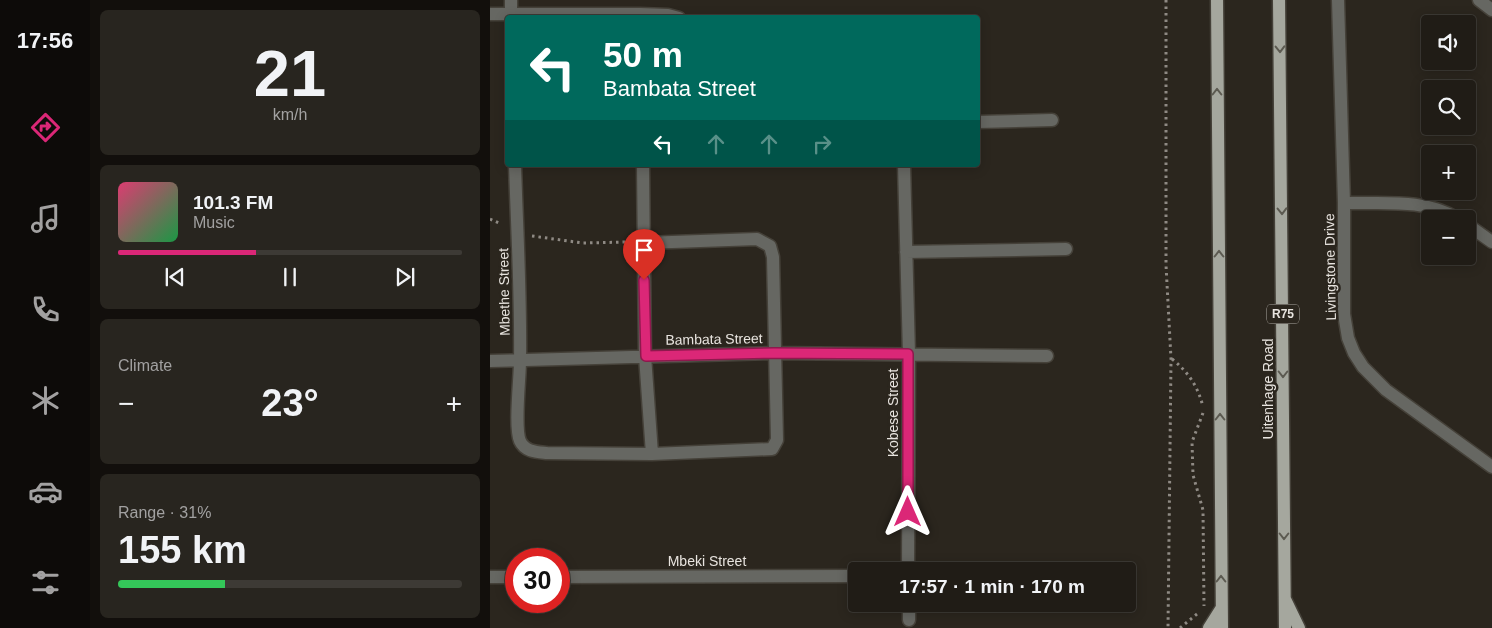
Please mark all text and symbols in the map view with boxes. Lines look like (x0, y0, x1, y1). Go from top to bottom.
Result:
map controls (1421, 15, 1476, 265)
button: sound (1421, 15, 1476, 70)
text: 17:56 (17, 28, 73, 53)
icon: left (520, 35, 585, 100)
text: 50 m (603, 35, 683, 74)
text: 21 (254, 37, 326, 110)
one-way arrow (1275, 45, 1285, 53)
text: Bambata Street (603, 76, 756, 101)
button: search (1421, 80, 1476, 135)
one-way arrow (1212, 88, 1222, 96)
text: km/h (273, 106, 307, 123)
icon: directions (28, 110, 63, 145)
icon: left (649, 130, 677, 158)
icon: ahead (702, 130, 730, 158)
icon: ahead (755, 130, 783, 158)
icon: right (808, 130, 836, 158)
button: + (1421, 145, 1476, 200)
text: 101.3 FM (193, 192, 273, 213)
icon: music (28, 201, 63, 236)
one-way arrow (1277, 208, 1287, 215)
button: − (1421, 210, 1476, 265)
street label: Livingstone Drive (1321, 213, 1339, 321)
text: Music (193, 214, 235, 231)
pin (623, 229, 665, 280)
icon: arrive (630, 236, 658, 264)
street label: Mbethe Street (495, 248, 513, 336)
one-way arrow (1214, 250, 1224, 258)
icon: previous (161, 263, 189, 291)
icon: pause (276, 263, 304, 291)
icon: next (391, 263, 419, 291)
icon: phone (28, 292, 63, 327)
road number: R75 (1267, 304, 1299, 324)
street label: Bambata Street (665, 330, 763, 348)
street label: Uitenhage Road (1260, 338, 1276, 440)
text: Climate (118, 357, 172, 374)
street label: Kobese Street (885, 369, 901, 457)
one-way arrow (1278, 370, 1288, 378)
text: 23° (261, 382, 319, 424)
icon: climate (28, 383, 63, 418)
text: − (118, 388, 134, 419)
text: + (446, 388, 462, 419)
one-way arrow (1215, 413, 1225, 420)
icon: car (28, 474, 63, 509)
position arrow (881, 485, 933, 537)
text: Range · 31% (118, 504, 211, 521)
text: 155 km (118, 529, 247, 571)
one-way arrow (1279, 532, 1289, 540)
speed limit sign: 30 (505, 548, 570, 613)
street label: Mbeki Street (668, 553, 746, 569)
icon: filters (28, 565, 63, 600)
one-way arrow (1216, 575, 1226, 583)
text: 17:57 · 1 min · 170 m (899, 576, 1085, 597)

